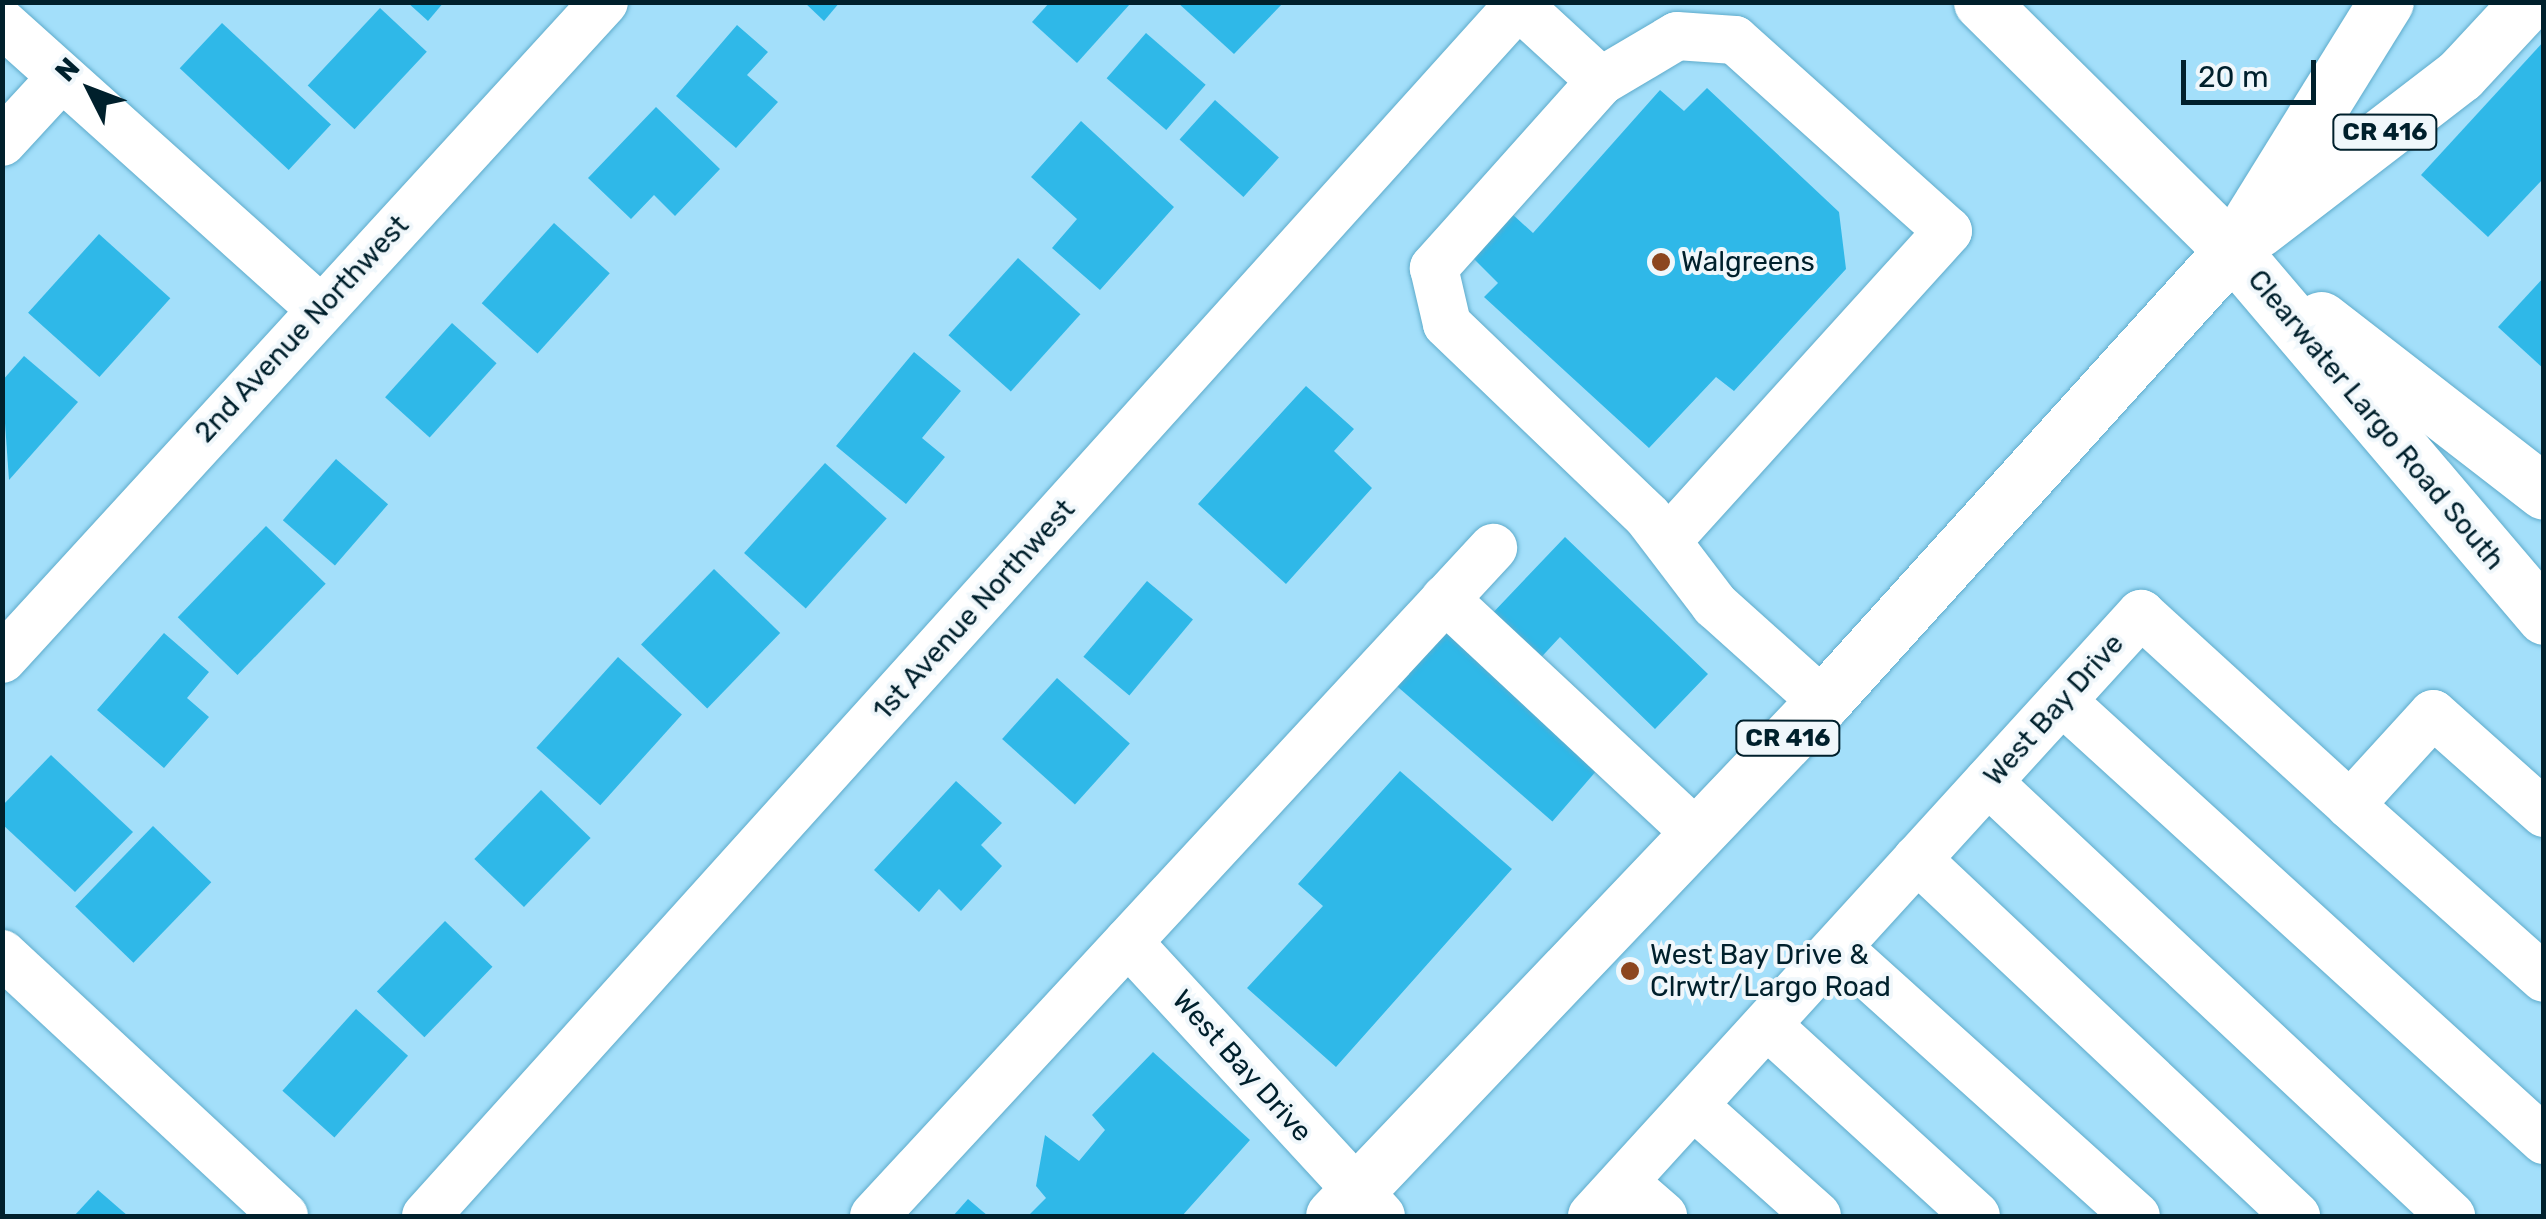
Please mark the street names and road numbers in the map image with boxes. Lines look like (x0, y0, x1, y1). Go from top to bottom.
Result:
road number: CR 416 (2330, 112, 2440, 152)
street label: 2nd Avenue Northwest (188, 208, 416, 450)
street label: Clearwater Largo Road South (2241, 263, 2511, 577)
street label: 1st Avenue Northwest (866, 493, 1082, 727)
street label: West Bay Drive (1977, 627, 2131, 793)
road number: CR 416 (1733, 718, 1843, 758)
street label: West Bay Drive (1165, 983, 1319, 1149)

